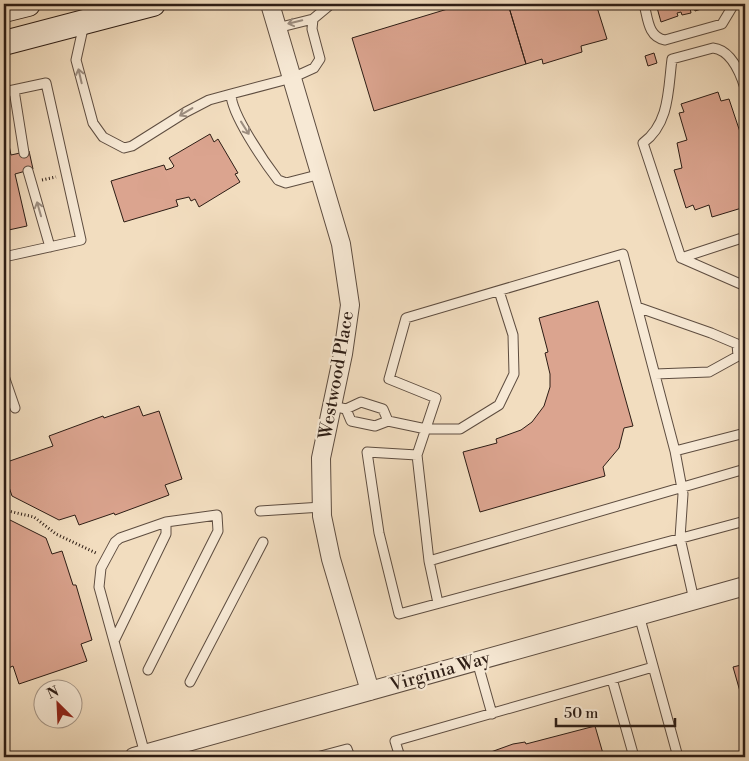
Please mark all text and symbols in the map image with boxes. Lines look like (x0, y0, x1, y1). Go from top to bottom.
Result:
one-way arrow (287, 18, 303, 27)
one-way arrow (75, 68, 84, 84)
one-way arrow (179, 108, 193, 118)
one-way arrow (240, 121, 250, 135)
one-way arrow (34, 201, 44, 217)
street label: Westwood Place (314, 309, 359, 442)
street label: Virginia Way (386, 646, 493, 697)
north arrow (32, 678, 82, 728)
text: N (44, 683, 62, 704)
scale bar (556, 696, 675, 728)
text: 50 m (564, 704, 598, 723)

